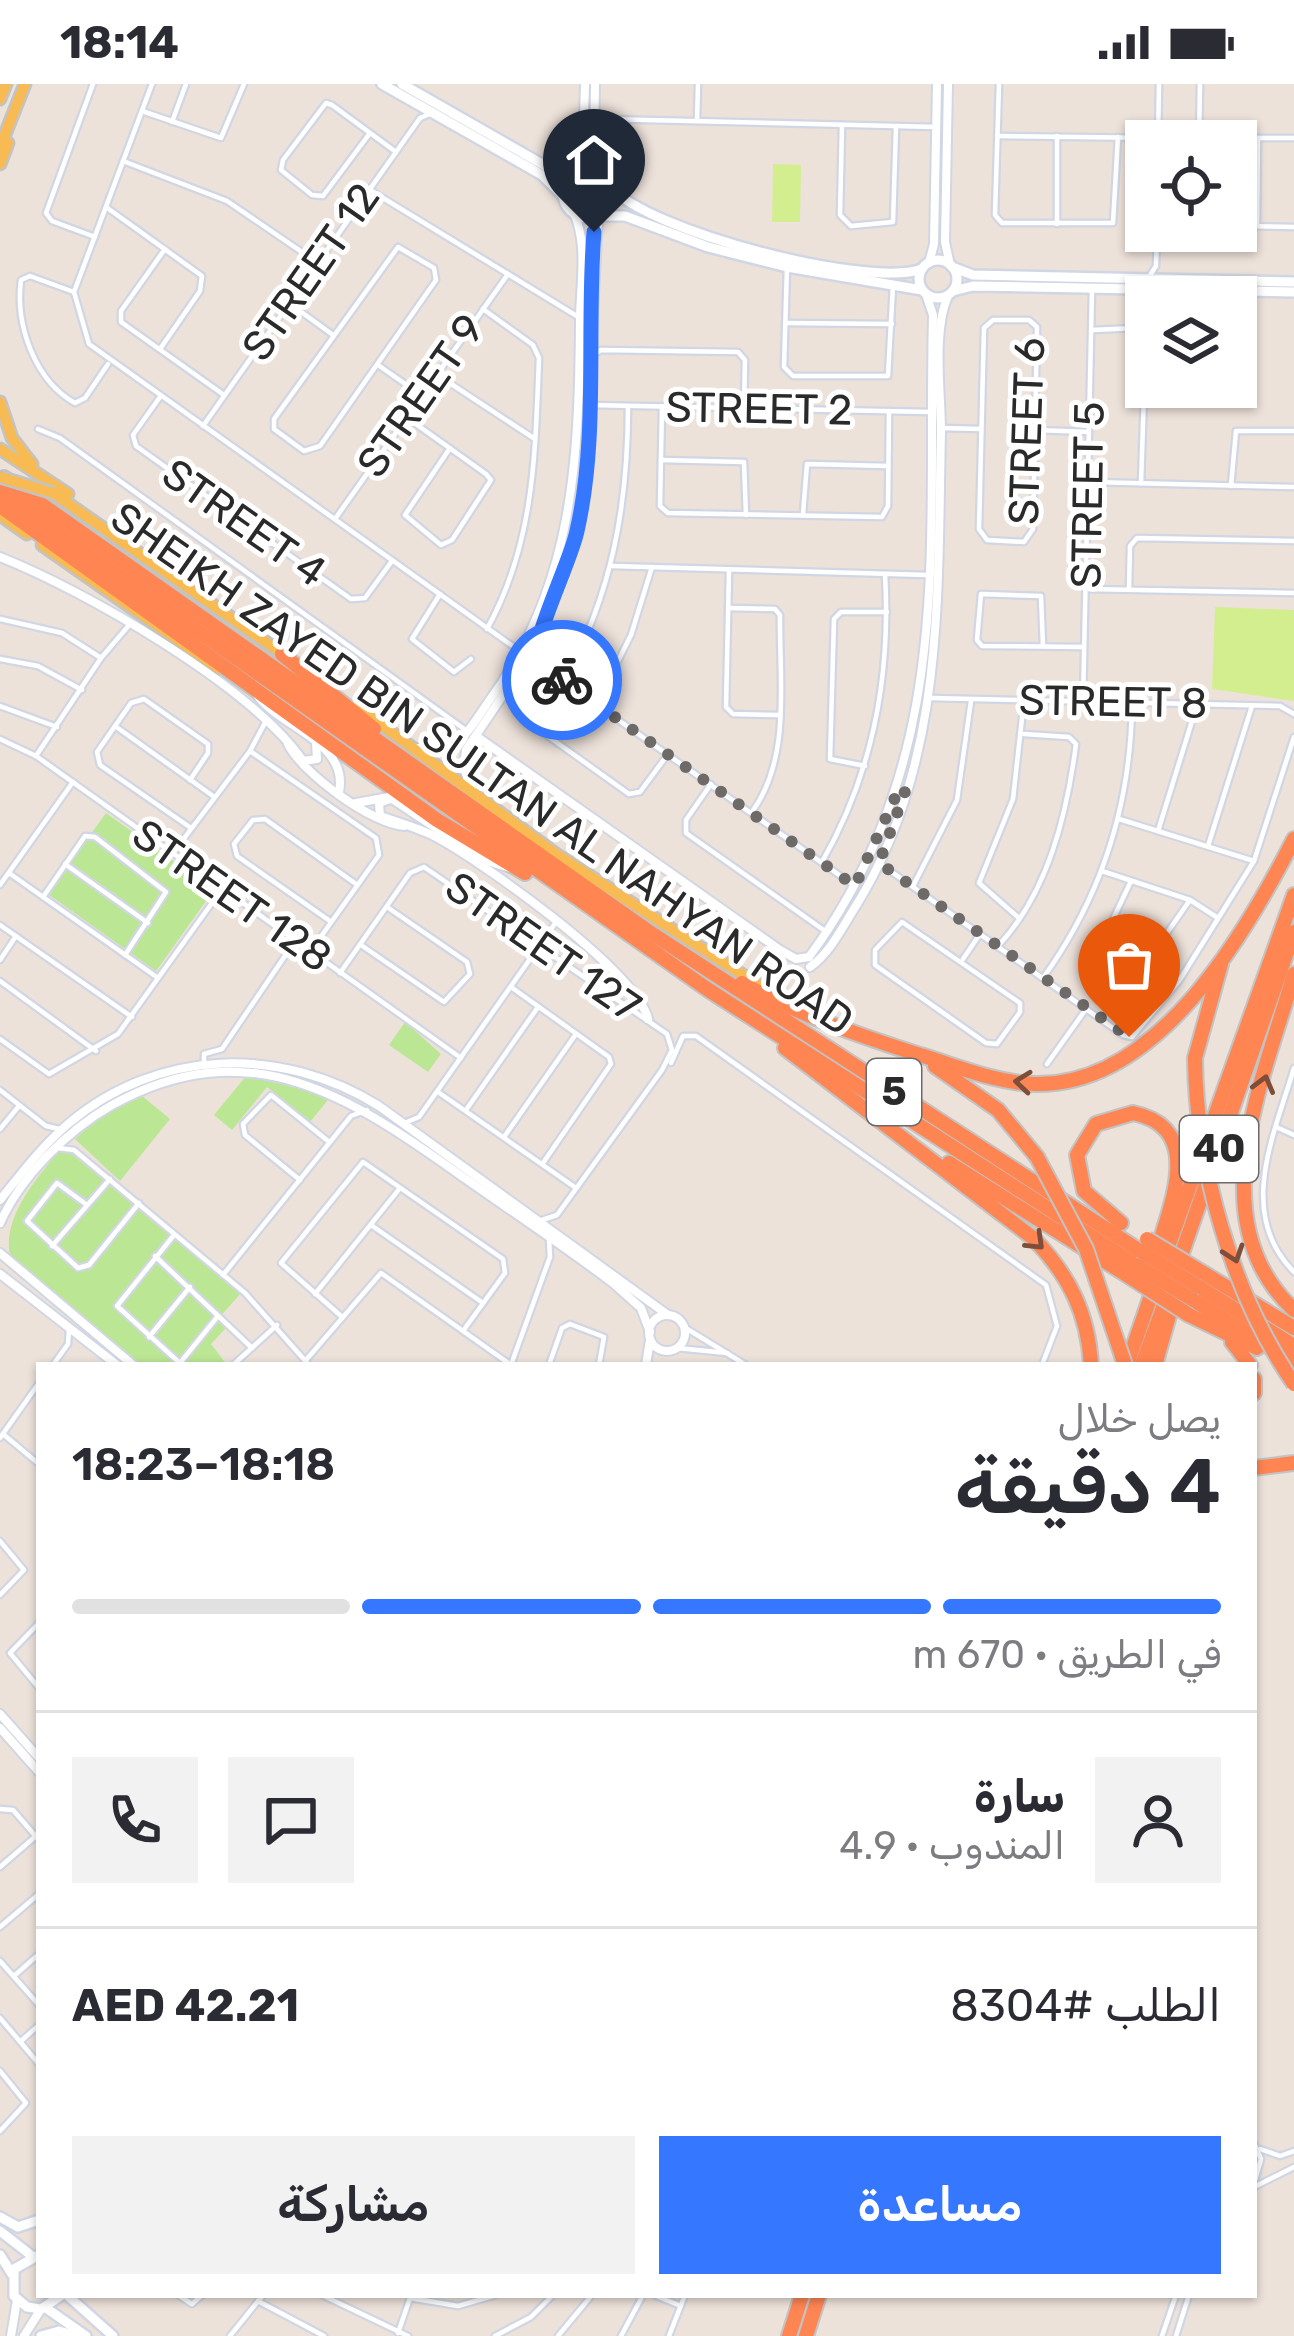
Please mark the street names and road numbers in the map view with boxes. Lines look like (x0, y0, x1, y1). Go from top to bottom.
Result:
street label: STREET 12 (232, 174, 390, 370)
street label: STREET 9 (347, 305, 495, 487)
street label: STREET 6 (999, 336, 1055, 526)
street label: STREET 2 (665, 382, 853, 436)
street label: STREET 5 (1061, 401, 1115, 589)
street label: STREET 4 (153, 449, 335, 597)
street label: SHEIKH ZAYED BIN SULTAN AL NAHYAN ROAD (101, 492, 863, 1046)
street label: STREET 8 (1018, 675, 1208, 729)
street label: STREET 128 (123, 809, 341, 983)
street label: STREET 127 (436, 862, 650, 1032)
road number: 5 (867, 1059, 921, 1125)
road number: 40 (1180, 1116, 1258, 1182)

